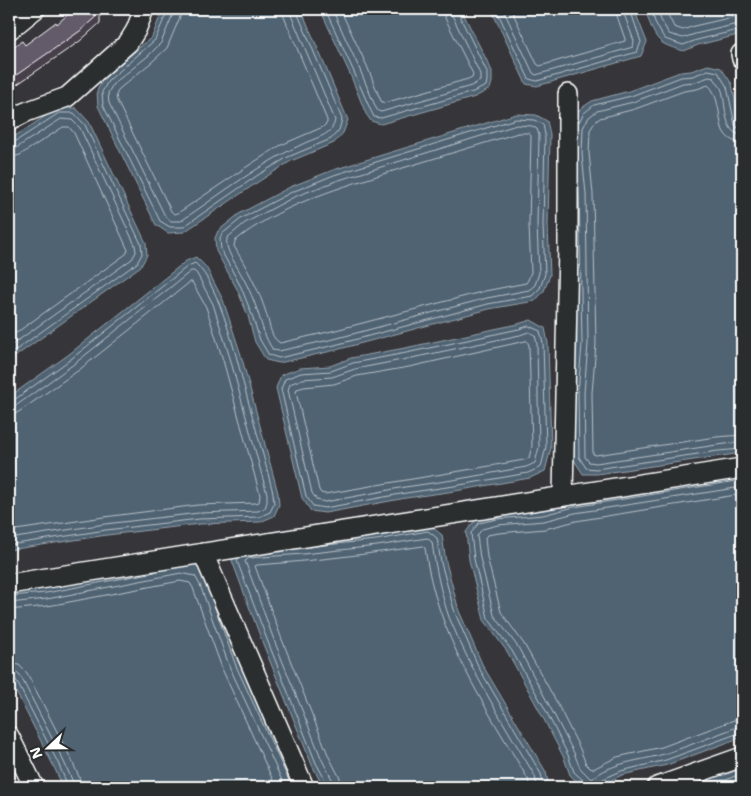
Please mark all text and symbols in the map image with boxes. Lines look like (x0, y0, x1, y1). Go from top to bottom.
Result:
north arrow (22, 724, 72, 774)
text: N (26, 744, 46, 761)

